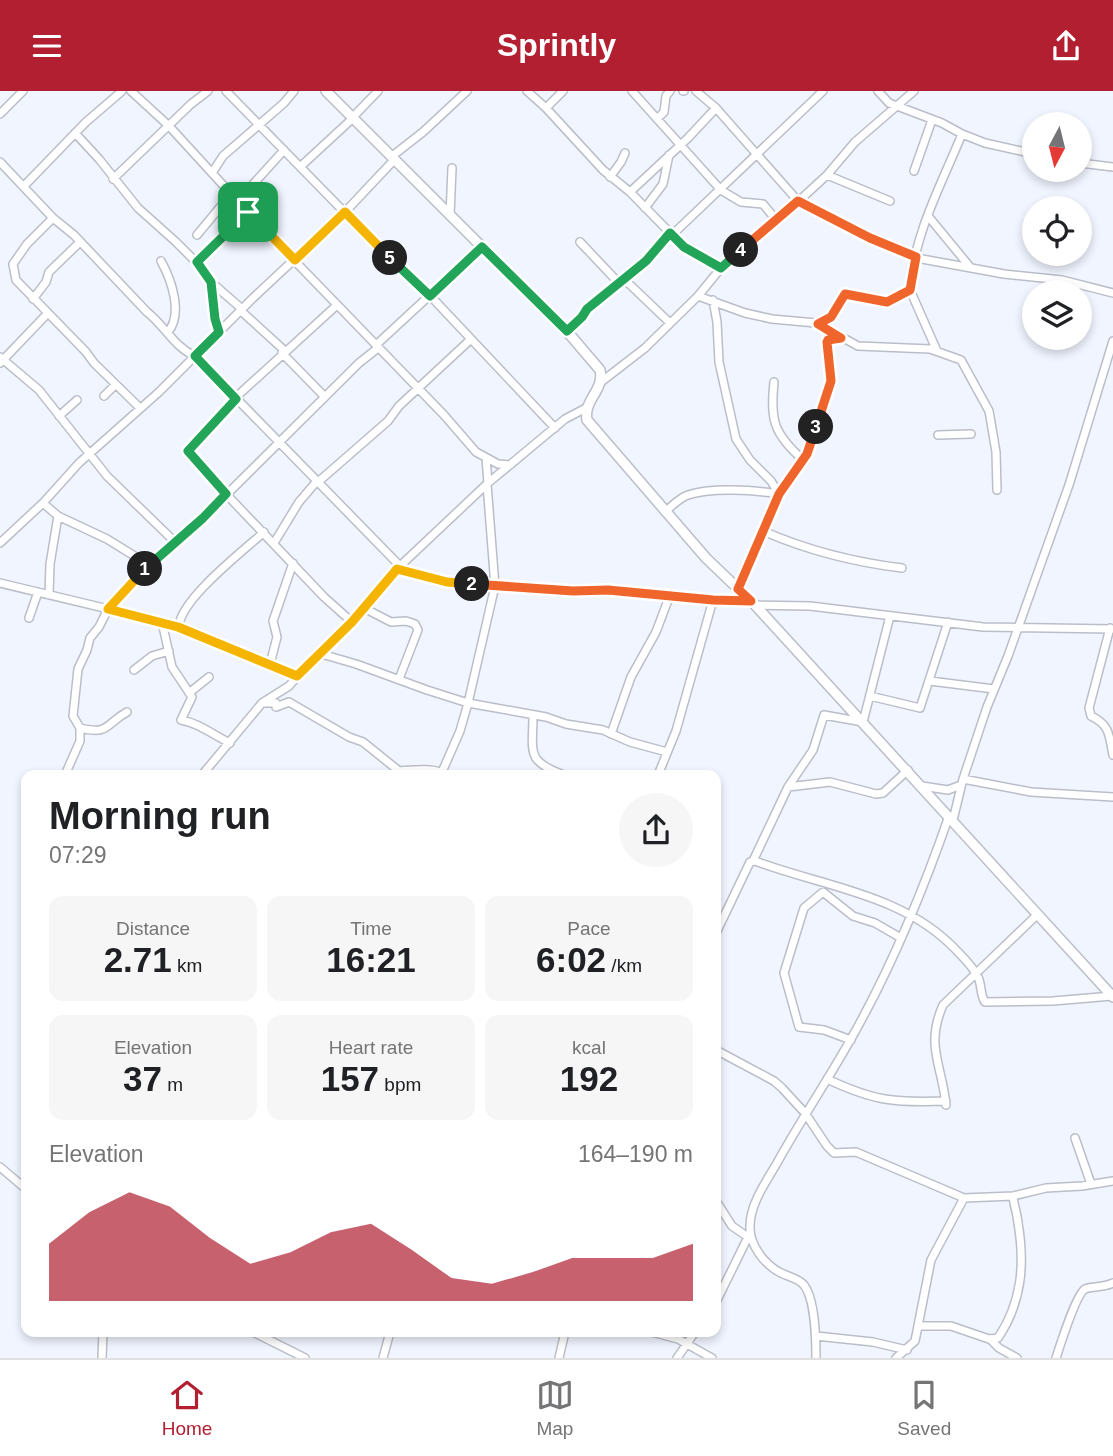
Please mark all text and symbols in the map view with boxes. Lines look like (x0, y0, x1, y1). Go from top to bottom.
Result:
icon: menu (28, 27, 66, 65)
text: Sprintly (497, 27, 616, 63)
icon: share (1047, 27, 1085, 65)
north arrow (1022, 112, 1092, 182)
map controls (1022, 112, 1092, 350)
pin (218, 182, 278, 242)
icon: arrive (229, 193, 267, 231)
button: locate (1022, 196, 1092, 266)
pin: 4 (724, 233, 758, 267)
text: 4 (735, 239, 746, 260)
pin: 5 (372, 241, 408, 275)
text: 5 (384, 247, 395, 268)
button: layers (1022, 280, 1092, 350)
pin: 3 (798, 409, 834, 445)
text: 3 (810, 416, 821, 437)
pin: 1 (128, 552, 162, 587)
text: 1 (139, 558, 150, 579)
pin: 2 (454, 567, 490, 601)
text: 2 (466, 573, 477, 594)
button: share (619, 793, 693, 867)
text: Morning run (49, 795, 271, 837)
text: 07:29 (49, 842, 107, 868)
text: Distance (116, 918, 190, 939)
text: Time (350, 918, 392, 939)
text: Pace (567, 918, 611, 939)
text: 2.71 (104, 940, 172, 979)
text: 16:21 (326, 940, 416, 979)
text: 6:02 (536, 940, 606, 979)
text: km (172, 955, 202, 976)
text: /km (606, 955, 642, 976)
text: Elevation (114, 1037, 192, 1058)
text: Heart rate (329, 1037, 413, 1058)
text: kcal (572, 1037, 606, 1058)
text: 37 (123, 1059, 162, 1098)
text: 157 (321, 1059, 379, 1098)
text: 192 (560, 1059, 618, 1098)
text: m (162, 1074, 183, 1095)
text: bpm (379, 1074, 421, 1095)
text: Elevation (49, 1141, 144, 1167)
text: 164–190 m (578, 1141, 693, 1167)
tab: Home (162, 1376, 212, 1440)
tab: Map (536, 1376, 574, 1440)
tab: Saved (897, 1376, 951, 1440)

